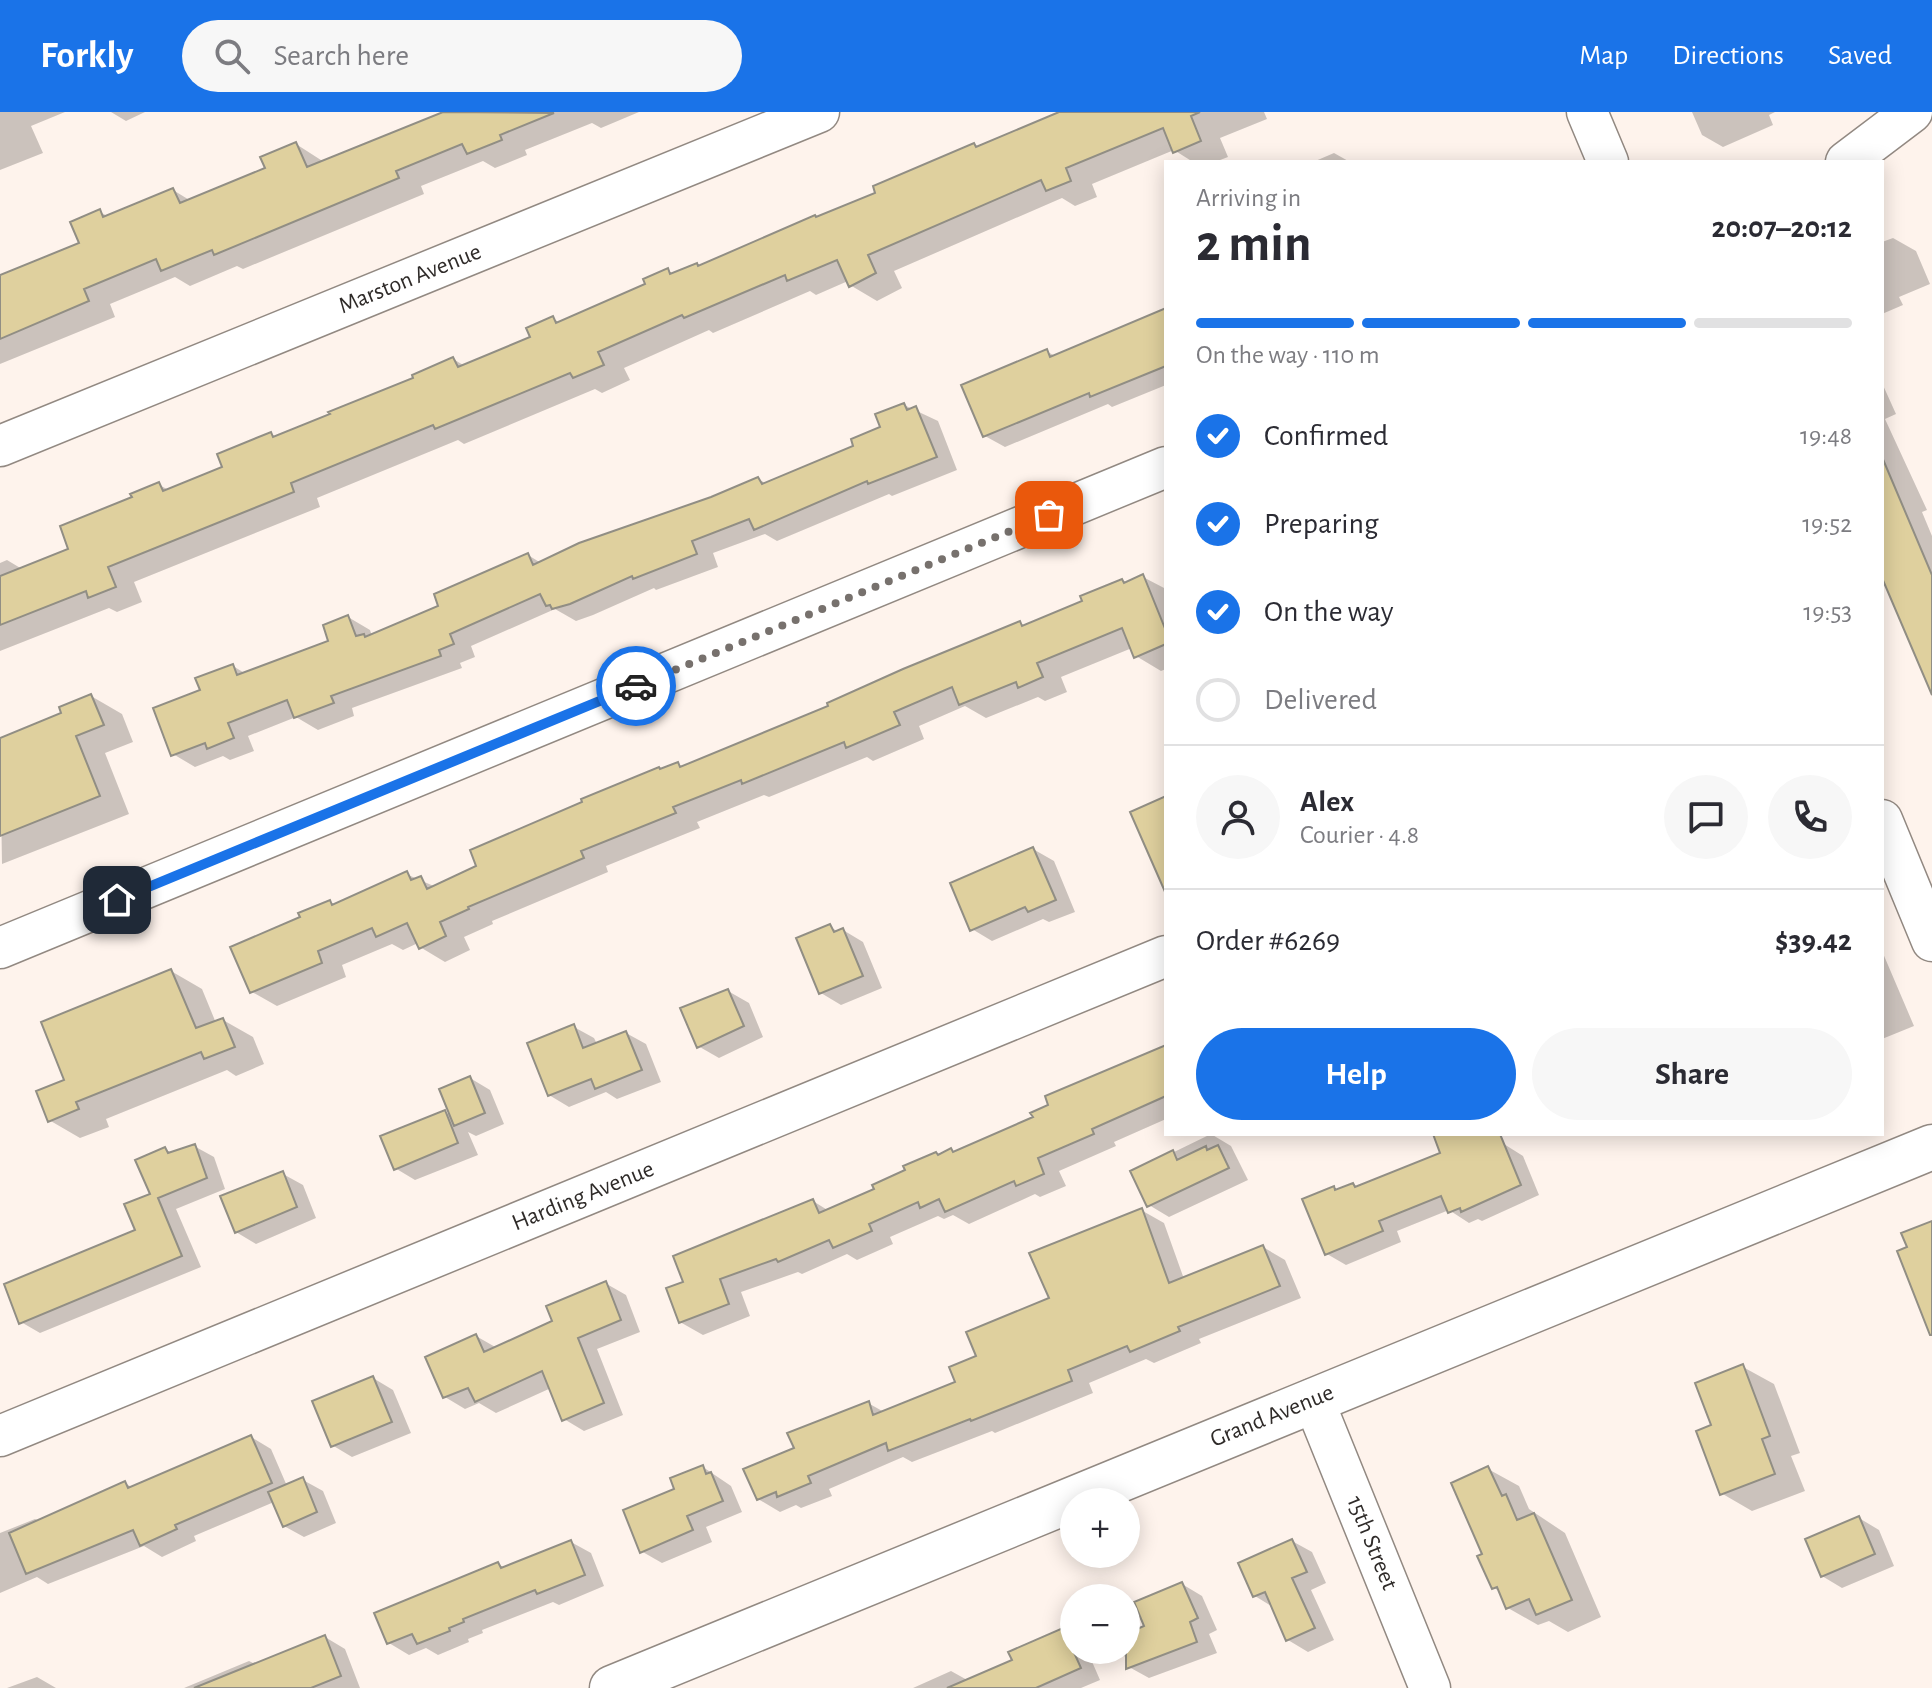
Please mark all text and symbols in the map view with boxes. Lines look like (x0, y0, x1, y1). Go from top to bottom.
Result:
search box (182, 20, 742, 92)
icon: search (210, 34, 254, 78)
text: Forkly (40, 37, 134, 75)
text: Search here (274, 41, 409, 71)
text: Map (1579, 42, 1628, 70)
text: Directions (1672, 42, 1784, 70)
text: Saved (1828, 42, 1892, 70)
text: Arriving in (1196, 185, 1301, 211)
text: 20:07–20:12 (1711, 213, 1852, 243)
text: 2 min (1196, 218, 1311, 270)
street label: Marston Avenue (335, 240, 485, 318)
text: On the way · 110 m (1196, 342, 1379, 368)
icon: check (1196, 414, 1240, 458)
text: Confirmed (1264, 421, 1388, 451)
text: 19:48 (1800, 423, 1852, 449)
pin (1015, 481, 1083, 549)
icon: bag (1027, 493, 1071, 537)
icon: check (1196, 502, 1240, 546)
text: Preparing (1264, 509, 1379, 539)
text: 19:52 (1802, 511, 1852, 537)
icon: check (1196, 590, 1240, 634)
text: On the way (1264, 597, 1393, 627)
text: 19:53 (1803, 599, 1852, 625)
courier (596, 646, 676, 726)
icon: car (614, 664, 658, 708)
text: Delivered (1264, 685, 1377, 715)
button: person (1196, 775, 1280, 859)
button: chat (1664, 775, 1748, 859)
button: phone (1768, 775, 1852, 859)
text: Alex (1300, 787, 1354, 817)
text: Courier · 4.8 (1300, 822, 1419, 848)
pin (83, 866, 151, 934)
icon: home (95, 878, 139, 922)
text: Order #6269 (1196, 926, 1340, 956)
text: $39.42 (1775, 926, 1852, 956)
button: Help (1196, 1028, 1516, 1120)
button: Share (1532, 1028, 1852, 1120)
street label: Harding Avenue (509, 1157, 657, 1235)
street label: Grand Avenue (1207, 1380, 1337, 1452)
map controls (1060, 1488, 1140, 1664)
button: + (1060, 1488, 1140, 1568)
street label: 15th Street (1342, 1493, 1402, 1594)
button: − (1060, 1584, 1140, 1664)

